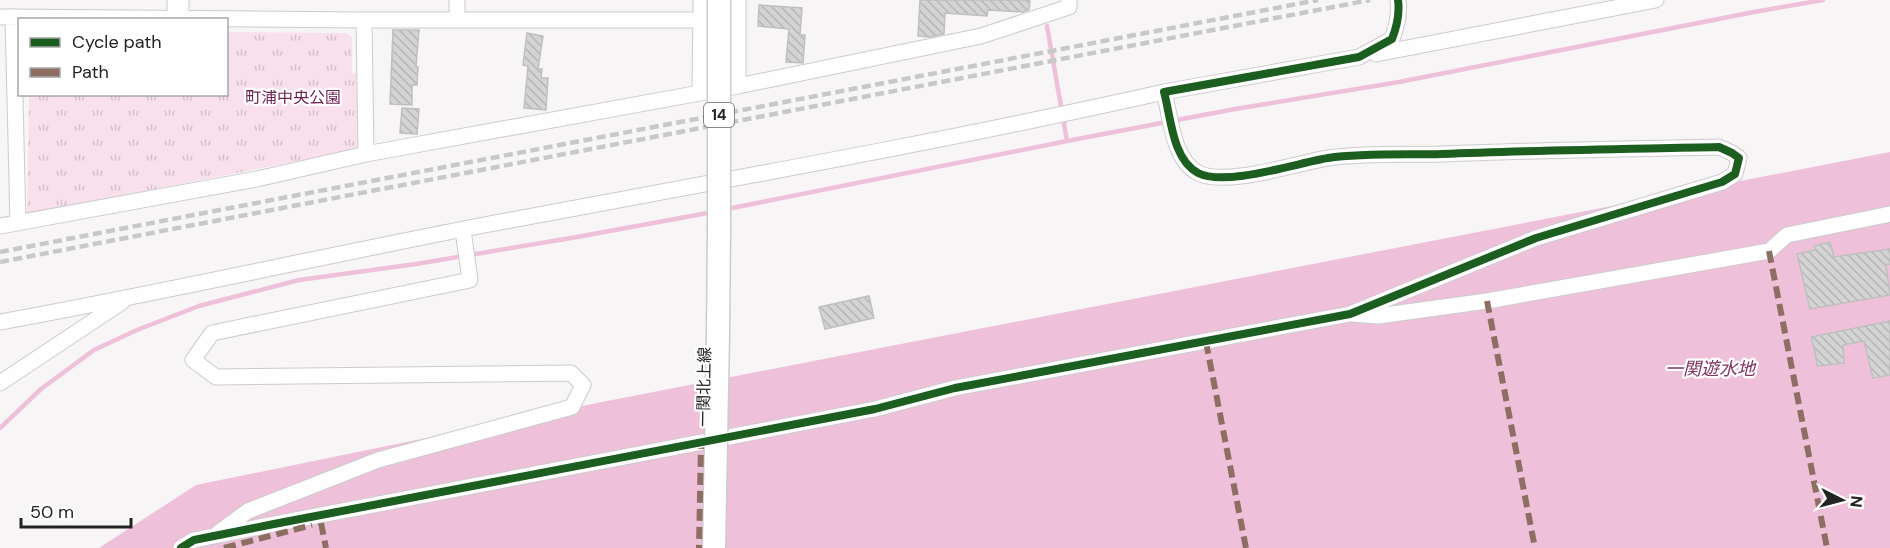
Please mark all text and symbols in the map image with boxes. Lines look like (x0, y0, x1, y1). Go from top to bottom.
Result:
legend (18, 18, 228, 96)
text: Cycle path (72, 30, 162, 54)
text: Path (72, 60, 109, 84)
park label: 町浦中央公園 (245, 87, 341, 108)
road number: 14 (704, 103, 734, 127)
street label: 一関北上線 (693, 347, 715, 427)
water label: 一関遊水地 (1665, 357, 1757, 381)
north arrow (1812, 470, 1872, 530)
scale bar (21, 491, 130, 529)
text: N (1845, 495, 1867, 508)
text: 50 m (30, 500, 74, 524)

